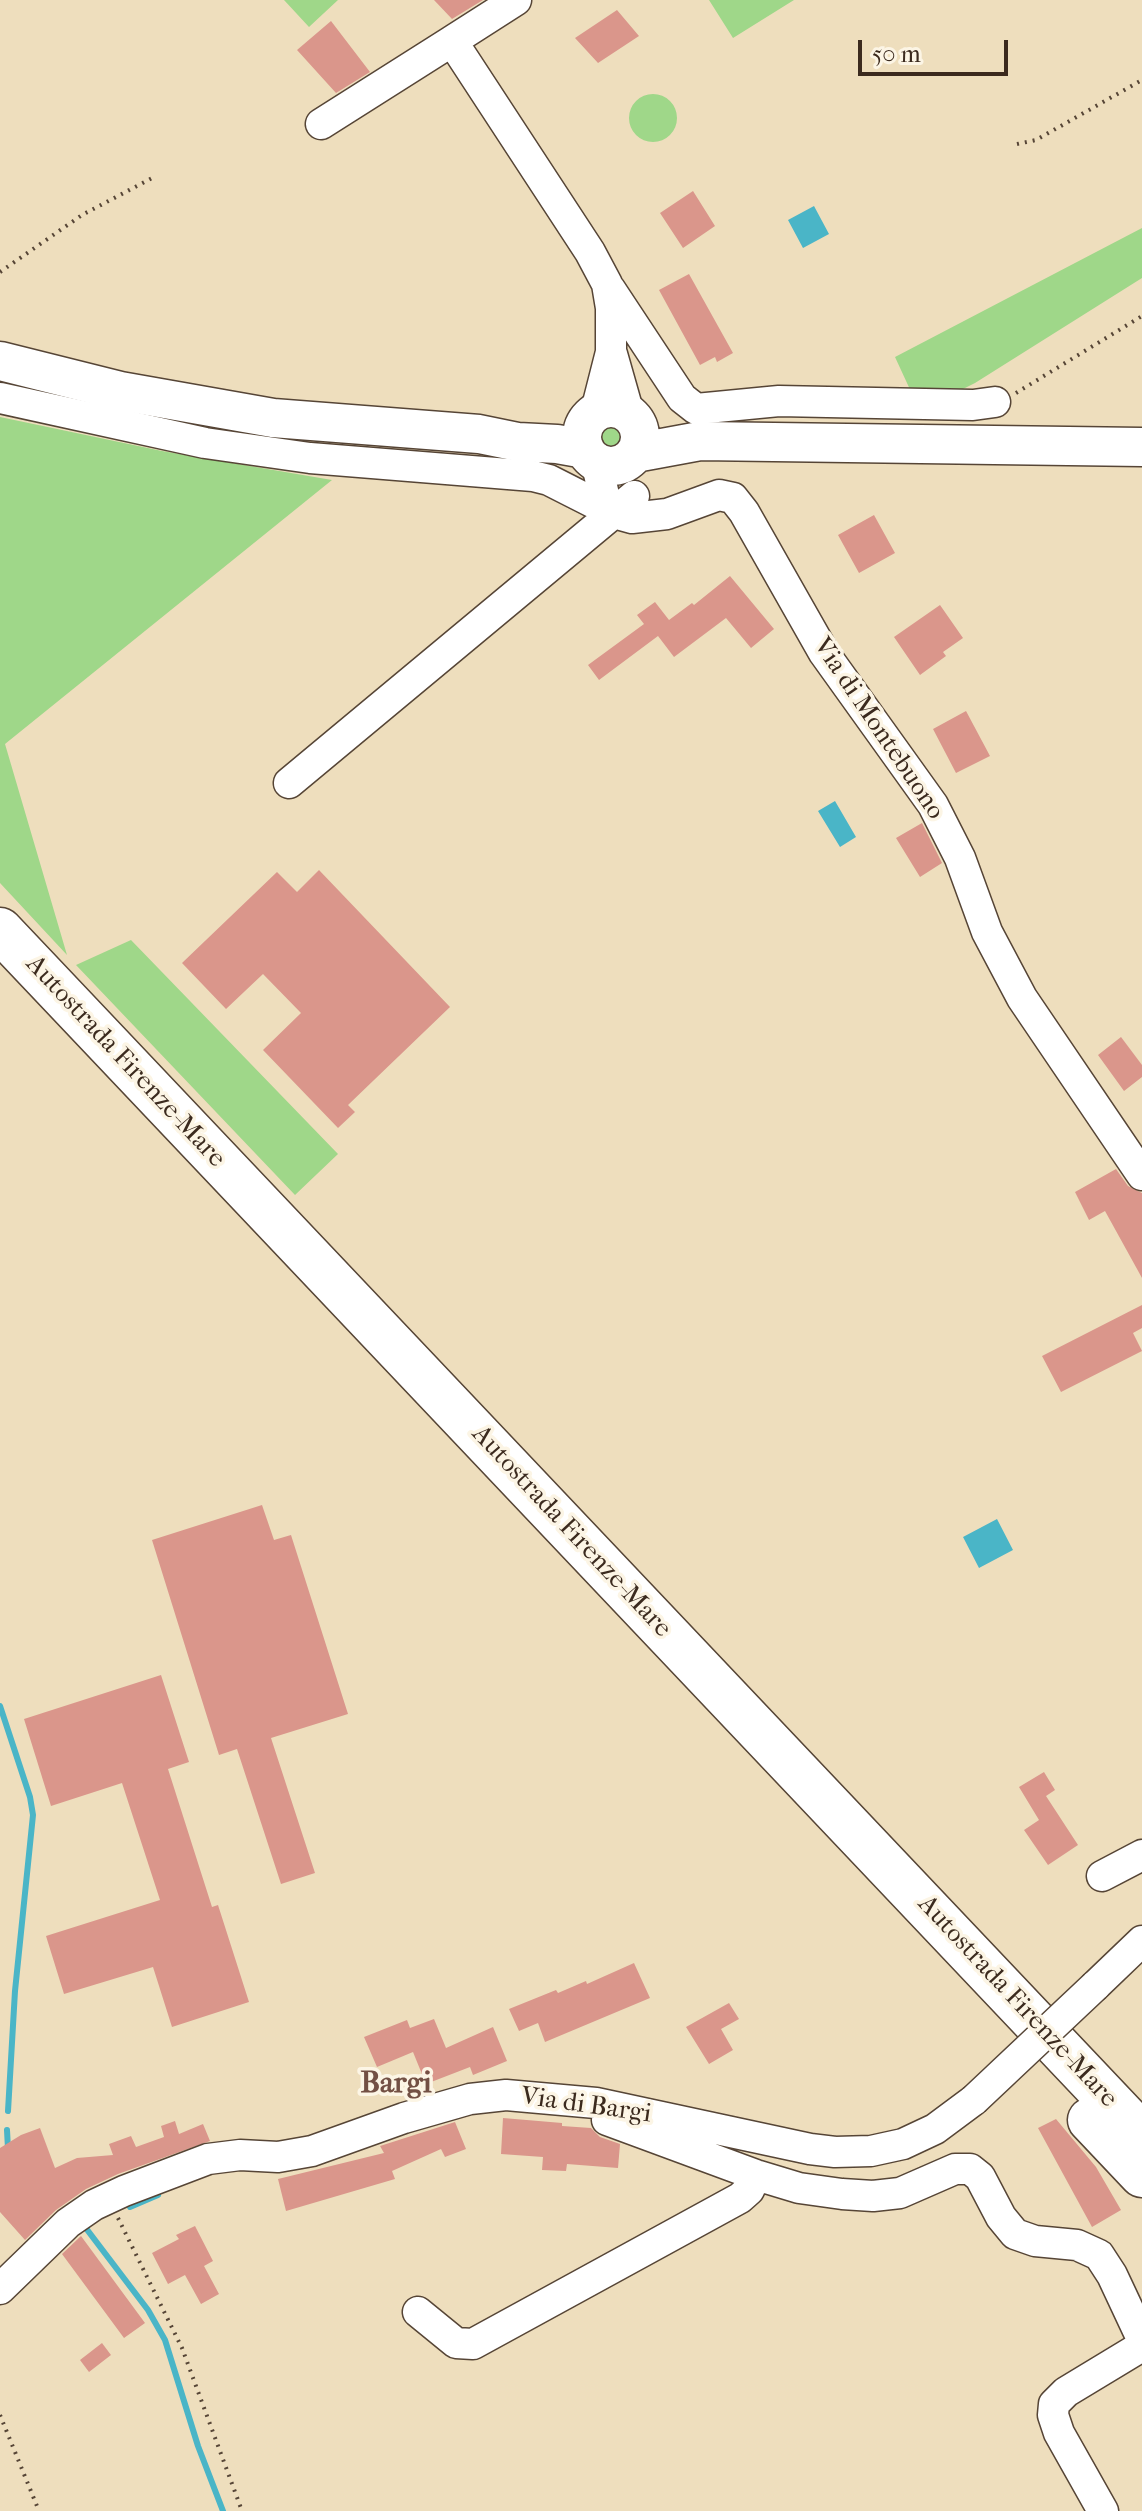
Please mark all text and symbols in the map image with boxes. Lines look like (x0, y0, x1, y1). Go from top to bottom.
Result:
scale bar (862, 24, 1012, 74)
text: 50 m (872, 40, 921, 68)
street label: Via di Montebuono (806, 632, 950, 826)
street label: Autostrada Firenze-Mare (19, 949, 231, 1175)
street label: Autostrada Firenze-Mare (465, 1419, 677, 1645)
street label: Autostrada Firenze-Mare (911, 1889, 1123, 2115)
district label: Bargi (360, 2067, 432, 2103)
street label: Via di Bargi (519, 2081, 653, 2131)

